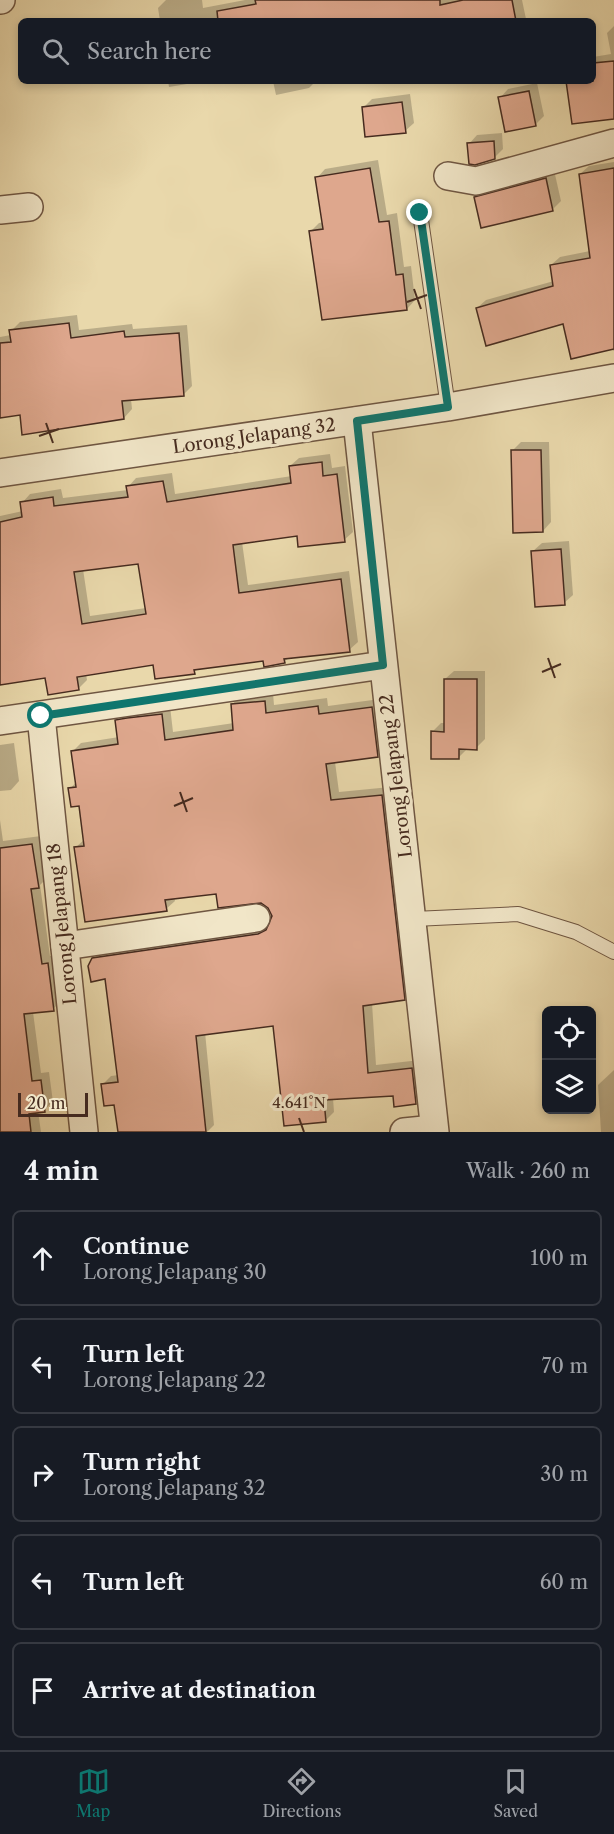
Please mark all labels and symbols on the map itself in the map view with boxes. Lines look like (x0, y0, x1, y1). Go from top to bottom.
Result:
route end (406, 199, 432, 225)
street label: Lorong Jelapang 32 (171, 414, 337, 458)
street label: Lorong Jelapang 22 (375, 693, 417, 859)
route start (27, 702, 53, 728)
street label: Lorong Jelapang 18 (43, 842, 81, 1006)
scale bar (18, 1090, 88, 1118)
text: 4.641°N (272, 1093, 326, 1112)

